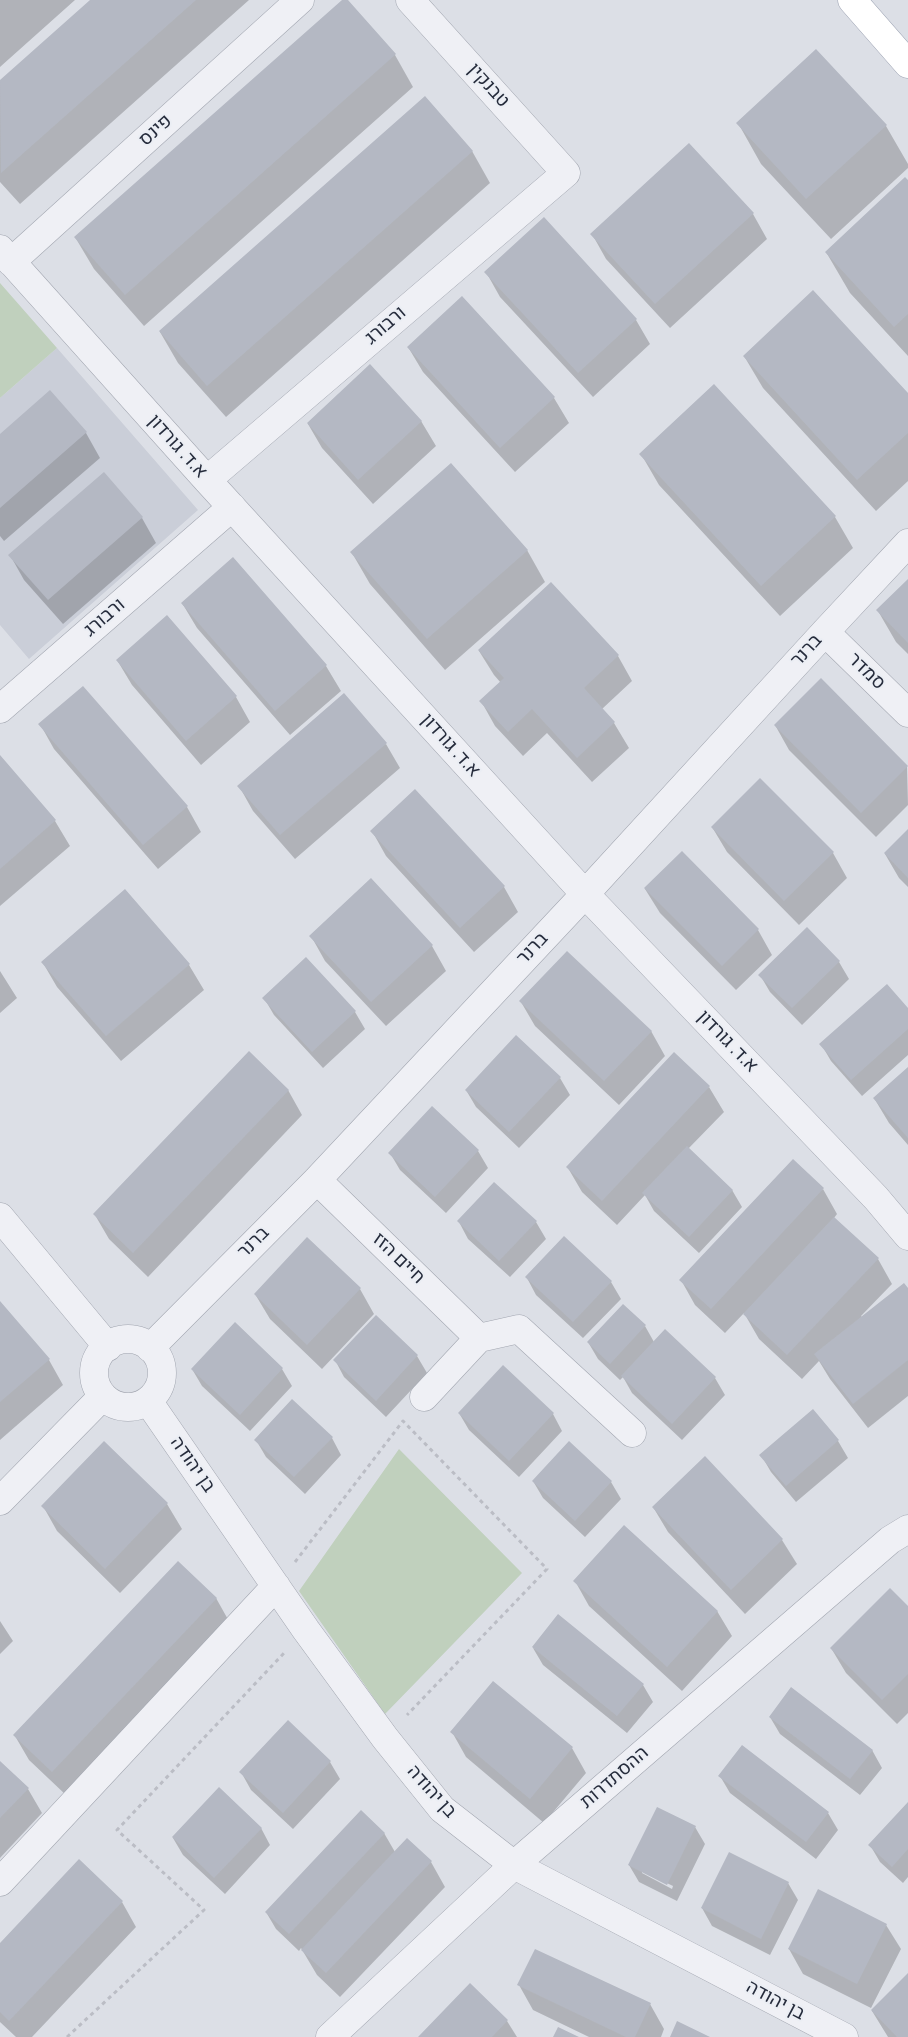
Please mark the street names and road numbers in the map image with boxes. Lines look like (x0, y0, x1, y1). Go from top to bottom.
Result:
street label: טבנקין (462, 59, 514, 113)
street label: פינס (135, 110, 177, 152)
street label: ורבורג (361, 302, 411, 350)
street label: א.ד. גורדון (143, 410, 211, 484)
street label: ורבורג (80, 594, 130, 642)
street label: ברנר (787, 630, 827, 672)
street label: סמדר (842, 649, 890, 695)
street label: א.ד. גורדון (416, 709, 484, 783)
street label: ברנר (513, 928, 553, 970)
street label: א.ד. גורדון (692, 1006, 762, 1078)
street label: ברנר (233, 1222, 275, 1264)
street label: חיים הזז (367, 1229, 429, 1289)
street label: בן יהודה (165, 1433, 219, 1497)
street label: ההסתדרות (576, 1742, 654, 1814)
street label: בן יהודה (401, 1761, 461, 1823)
street label: בן יהודה (742, 1976, 808, 2026)

